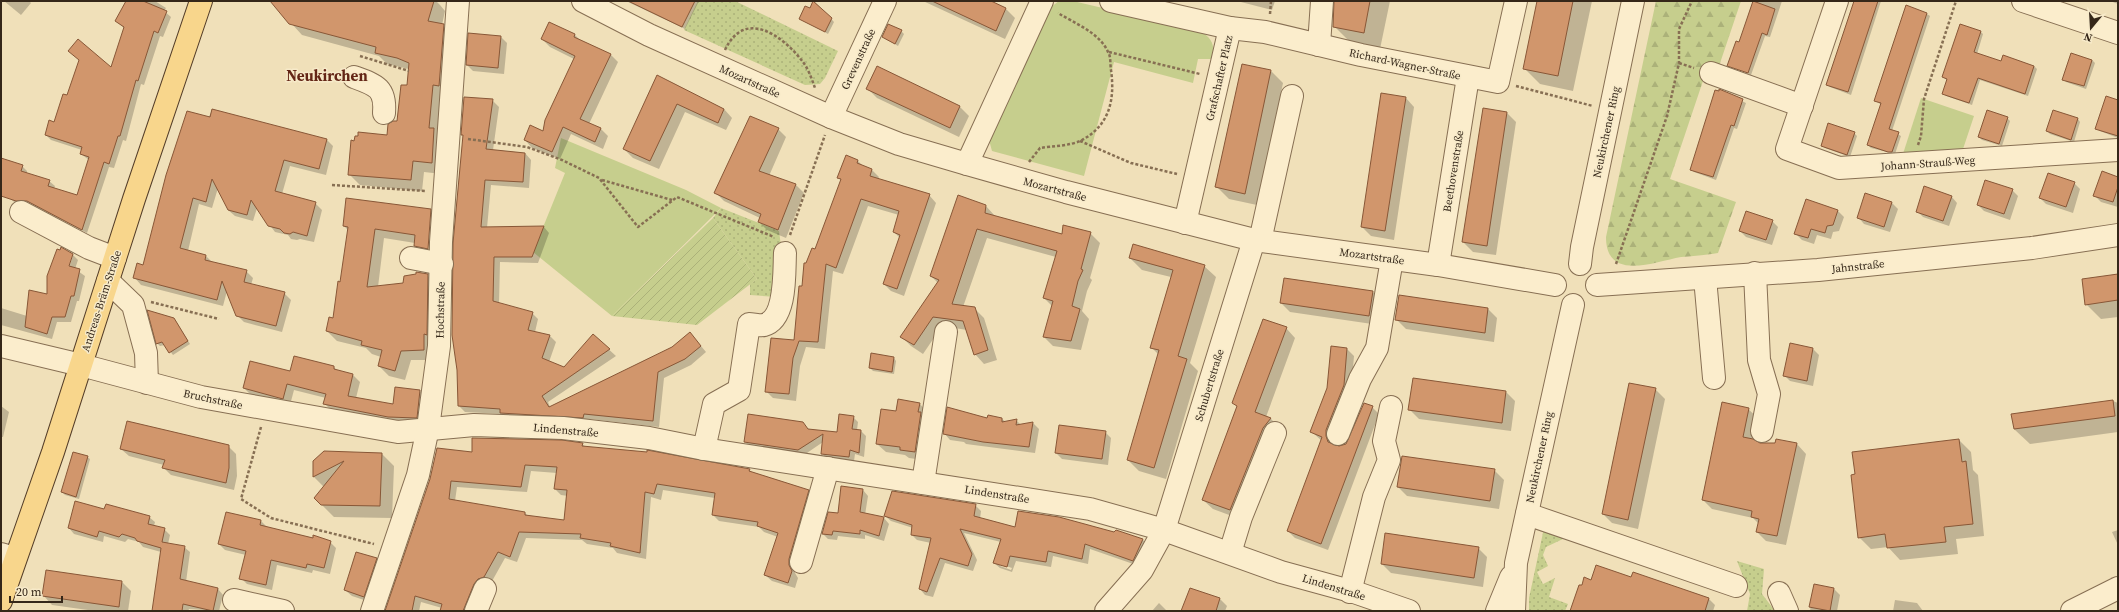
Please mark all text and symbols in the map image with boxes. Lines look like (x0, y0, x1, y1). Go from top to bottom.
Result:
north arrow (2071, 8, 2111, 48)
street label: Grevenstraße (838, 26, 879, 92)
text: N (2082, 29, 2094, 45)
street label: Grafschafter Platz (1202, 34, 1237, 122)
street label: Richard-Wagner-Straße (1348, 45, 1462, 84)
street label: Mozartstraße (717, 61, 783, 102)
district label: Neukirchen (286, 65, 368, 86)
street label: Neukirchener Ring (1589, 84, 1624, 179)
street label: Beethovenstraße (1440, 129, 1467, 213)
street label: Johann-Strauß-Weg (1879, 153, 1976, 174)
street label: Mozartstraße (1021, 174, 1089, 205)
street label: Mozartstraße (1339, 245, 1406, 269)
street label: Andreas-Bräm-Straße (78, 248, 125, 354)
street label: Jahnstraße (1830, 256, 1886, 277)
street label: Hochstraße (433, 281, 449, 339)
street label: Schubertstraße (1191, 347, 1228, 423)
street label: Bruchstraße (182, 386, 244, 413)
street label: Neukirchener Ring (1522, 409, 1557, 504)
street label: Lindenstraße (533, 420, 600, 441)
street label: Lindenstraße (963, 482, 1031, 507)
street label: Lindenstraße (1300, 571, 1368, 604)
scale bar (10, 578, 62, 604)
text: 20 m (16, 584, 42, 600)

